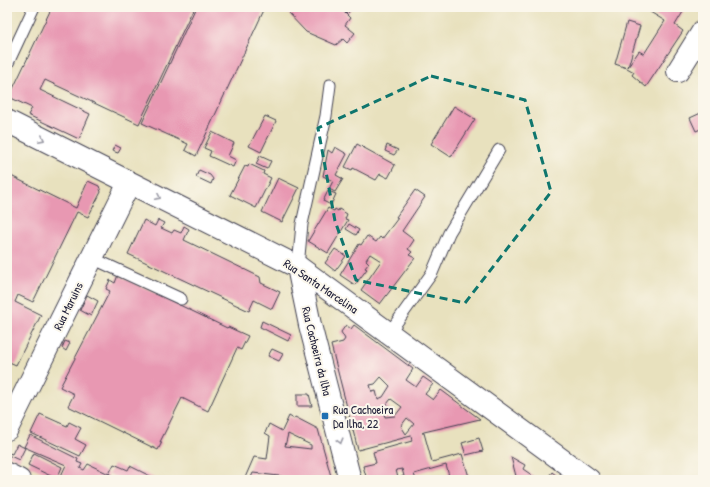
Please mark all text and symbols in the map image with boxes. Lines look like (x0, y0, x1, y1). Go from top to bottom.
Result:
one-way arrow (38, 134, 45, 142)
one-way arrow (154, 192, 161, 200)
street label: Rua Santa Marcelina (280, 255, 362, 317)
street label: Rua Maruins (49, 279, 87, 333)
street label: Rua Cachoeira da Ilha (298, 305, 336, 397)
place label: Rua Cachoeira Da Ilha, 22 (333, 401, 394, 432)
marker: Rua Cachoeira Da Ilha, 22 (320, 411, 330, 421)
one-way arrow (335, 437, 344, 444)

